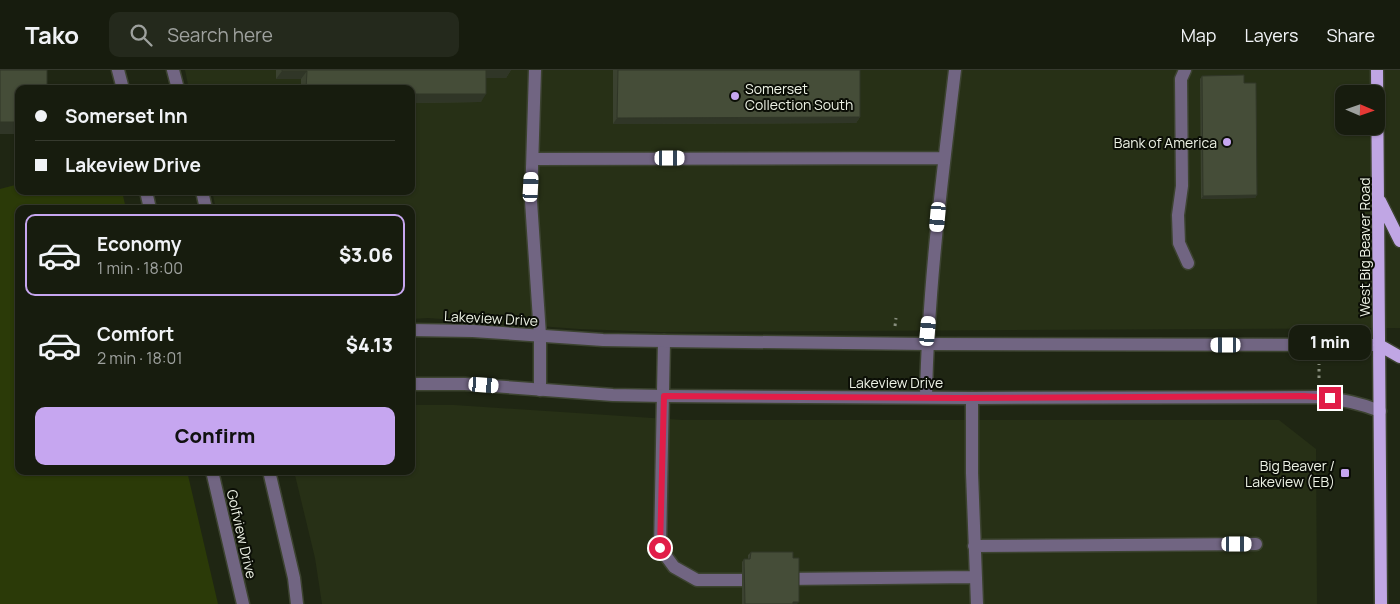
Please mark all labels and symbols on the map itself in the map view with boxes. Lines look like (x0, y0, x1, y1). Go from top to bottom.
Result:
place label: Somerset Collection South (745, 79, 853, 114)
north arrow (1335, 85, 1385, 135)
marker: Somerset Collection South (729, 90, 741, 102)
place label: Bank of America (1114, 133, 1217, 152)
marker: Bank of America (1221, 136, 1233, 148)
car (655, 151, 685, 166)
car (522, 172, 539, 202)
street label: West Big Beaver Road (1355, 177, 1374, 317)
car (929, 201, 946, 233)
street label: Lakeview Drive (443, 306, 539, 330)
car (919, 315, 936, 347)
callout: 1 min (1289, 325, 1371, 360)
car (1211, 338, 1241, 353)
street label: Lakeview Drive (849, 373, 943, 392)
car (468, 376, 499, 394)
route end (1319, 387, 1341, 409)
place label: Big Beaver / Lakeview (EB) (1245, 456, 1335, 491)
marker: Big Beaver / Lakeview (EB) (1339, 467, 1351, 479)
street label: Golfview Drive (223, 488, 261, 580)
route start (649, 537, 671, 559)
car (1222, 537, 1252, 552)

